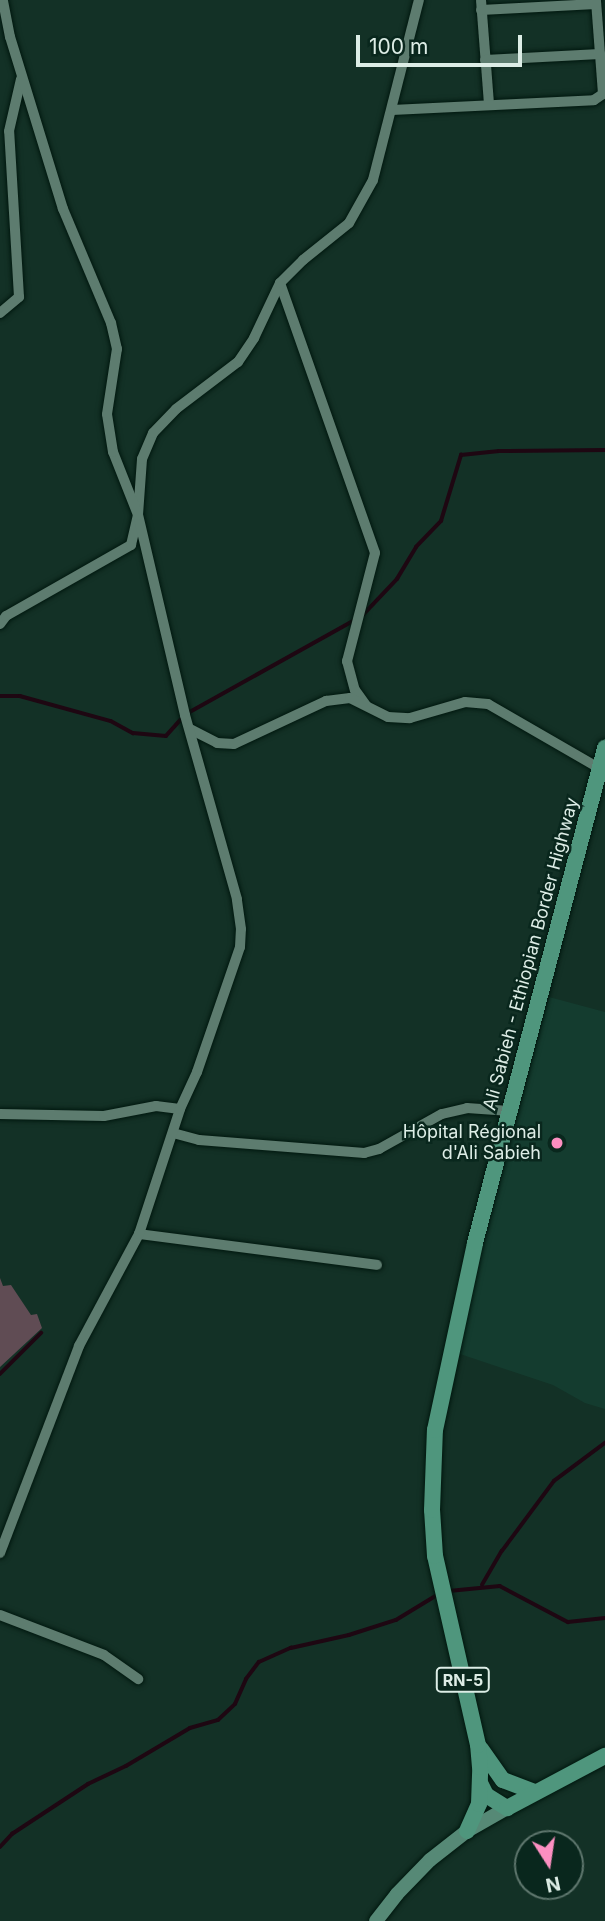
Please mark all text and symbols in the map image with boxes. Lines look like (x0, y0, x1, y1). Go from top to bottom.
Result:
scale bar (360, 21, 526, 65)
text: 100 m (369, 34, 428, 59)
street label: Ali Sabieh - Ethiopian Border Highway (479, 795, 583, 1113)
place label: Hôpital Régional d'Ali Sabieh (403, 1122, 541, 1164)
marker: Hôpital Régional d'Ali Sabieh (547, 1133, 567, 1153)
road number: RN-5 (435, 1668, 491, 1692)
north arrow (514, 1830, 584, 1900)
text: N (544, 1871, 563, 1897)

